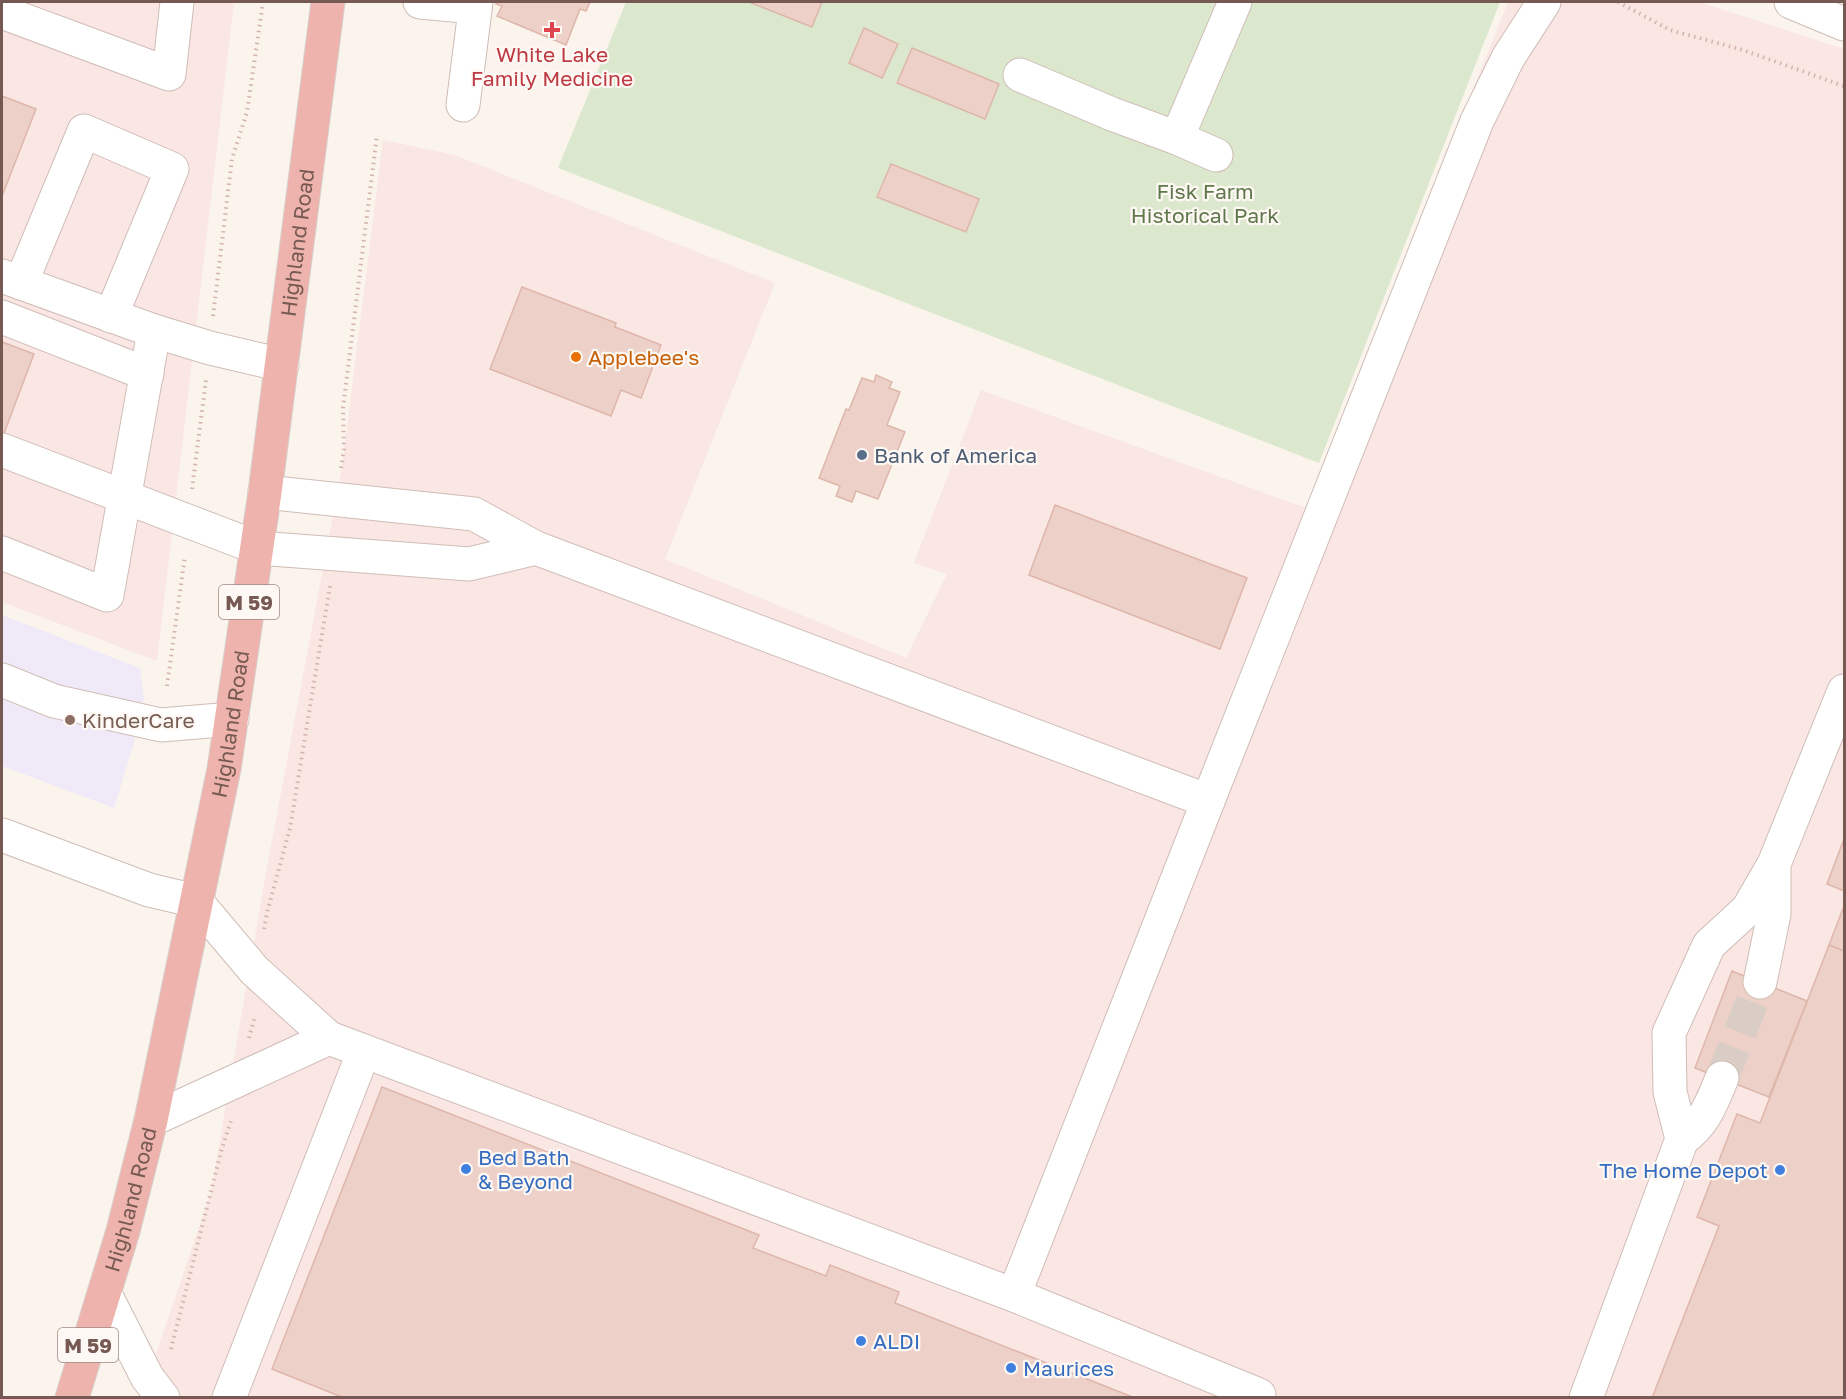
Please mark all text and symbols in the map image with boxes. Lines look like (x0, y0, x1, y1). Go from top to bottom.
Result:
marker: White Lake Family Medicine (543, 21, 561, 39)
place label: White Lake Family Medicine (471, 41, 633, 91)
street label: Highland Road (275, 167, 319, 318)
park label: Fisk Farm Historical Park (1131, 178, 1279, 228)
place label: Applebee's (588, 344, 699, 370)
marker: Applebee's (569, 350, 583, 364)
place label: Bank of America (874, 442, 1037, 468)
marker: Bank of America (855, 448, 869, 462)
road number: M 59 (219, 585, 279, 619)
street label: Highland Road (205, 649, 254, 800)
place label: KinderCare (82, 707, 195, 733)
marker: KinderCare (63, 713, 77, 727)
street label: Highland Road (98, 1124, 162, 1275)
place label: Bed Bath & Beyond (478, 1144, 573, 1194)
place label: The Home Depot (1599, 1157, 1768, 1183)
marker: Bed Bath & Beyond (459, 1162, 473, 1176)
marker: The Home Depot (1773, 1163, 1787, 1177)
road number: M 59 (58, 1328, 118, 1362)
place label: ALDI (873, 1328, 920, 1354)
marker: ALDI (854, 1334, 868, 1348)
place label: Maurices (1023, 1355, 1114, 1381)
marker: Maurices (1004, 1361, 1018, 1375)

